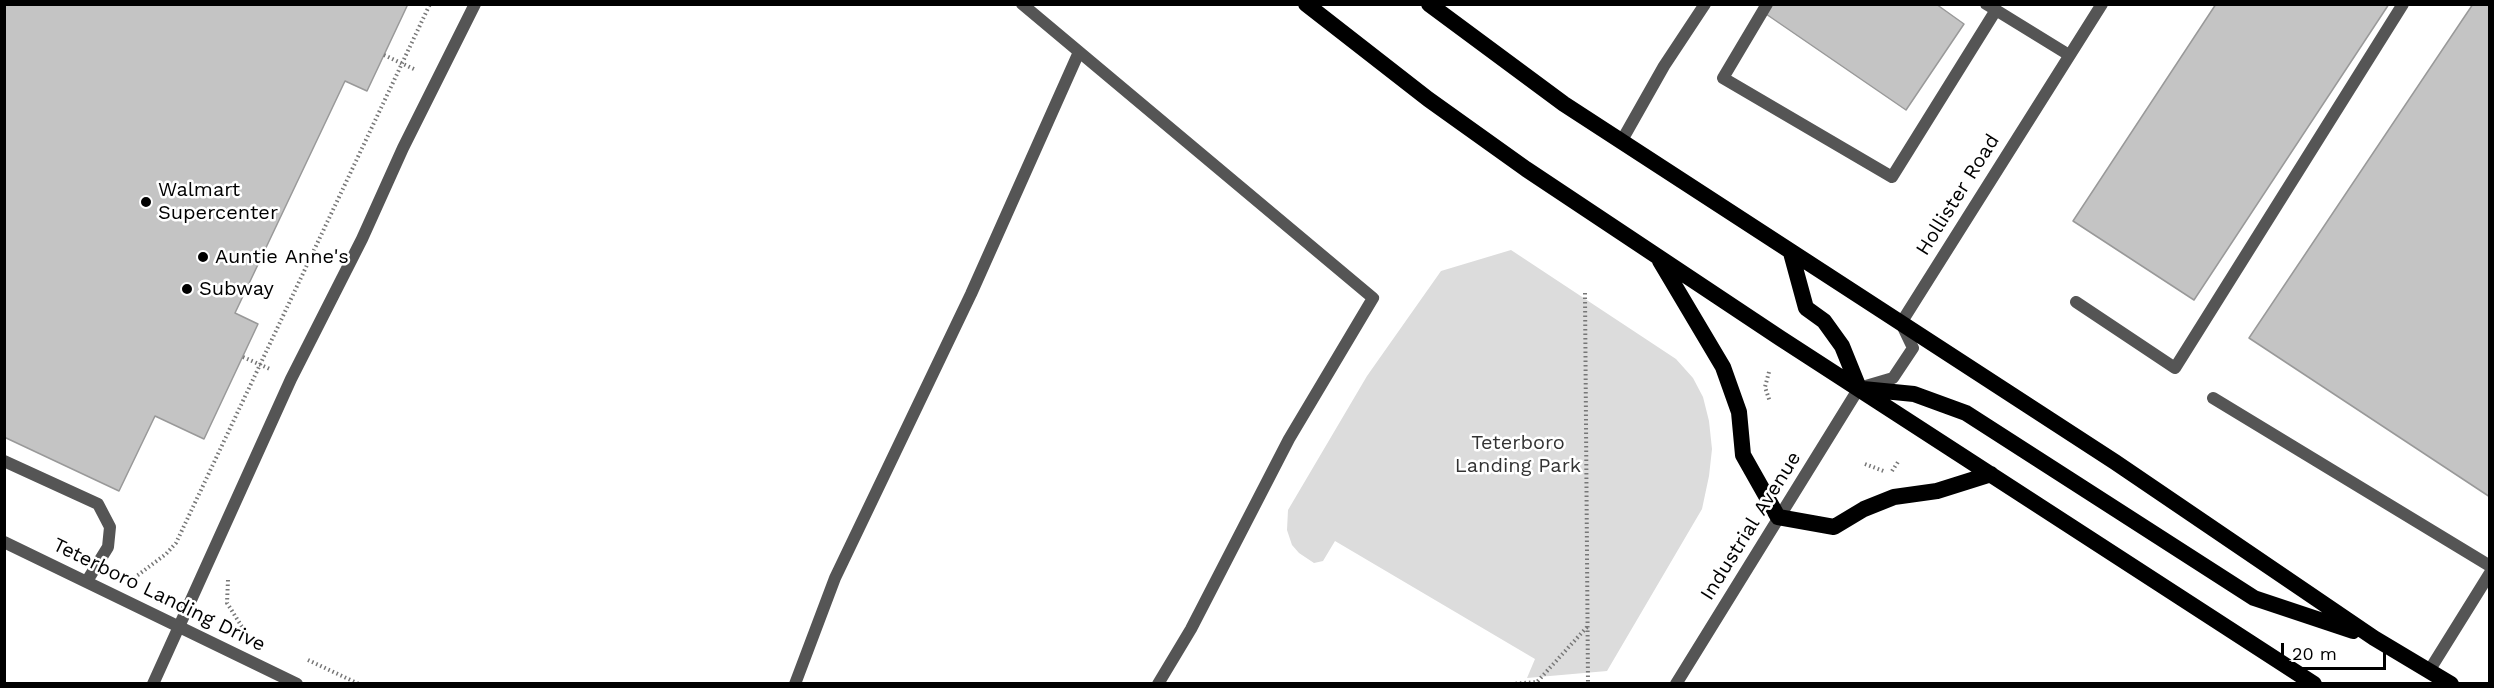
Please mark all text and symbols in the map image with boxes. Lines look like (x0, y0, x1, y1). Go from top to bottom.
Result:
street label: Hollister Road (1911, 130, 2005, 260)
place label: Walmart Supercenter (158, 178, 278, 225)
marker: Walmart Supercenter (139, 195, 153, 209)
place label: Auntie Anne's (215, 245, 349, 269)
marker: Auntie Anne's (196, 250, 210, 264)
place label: Subway (199, 277, 274, 301)
marker: Subway (180, 282, 194, 296)
park label: Teterboro Landing Park (1455, 431, 1581, 478)
street label: Industrial Avenue (1696, 447, 1806, 605)
street label: Teterboro Landing Drive (49, 533, 269, 657)
scale bar (2284, 631, 2389, 669)
text: 20 m (2292, 643, 2337, 664)

